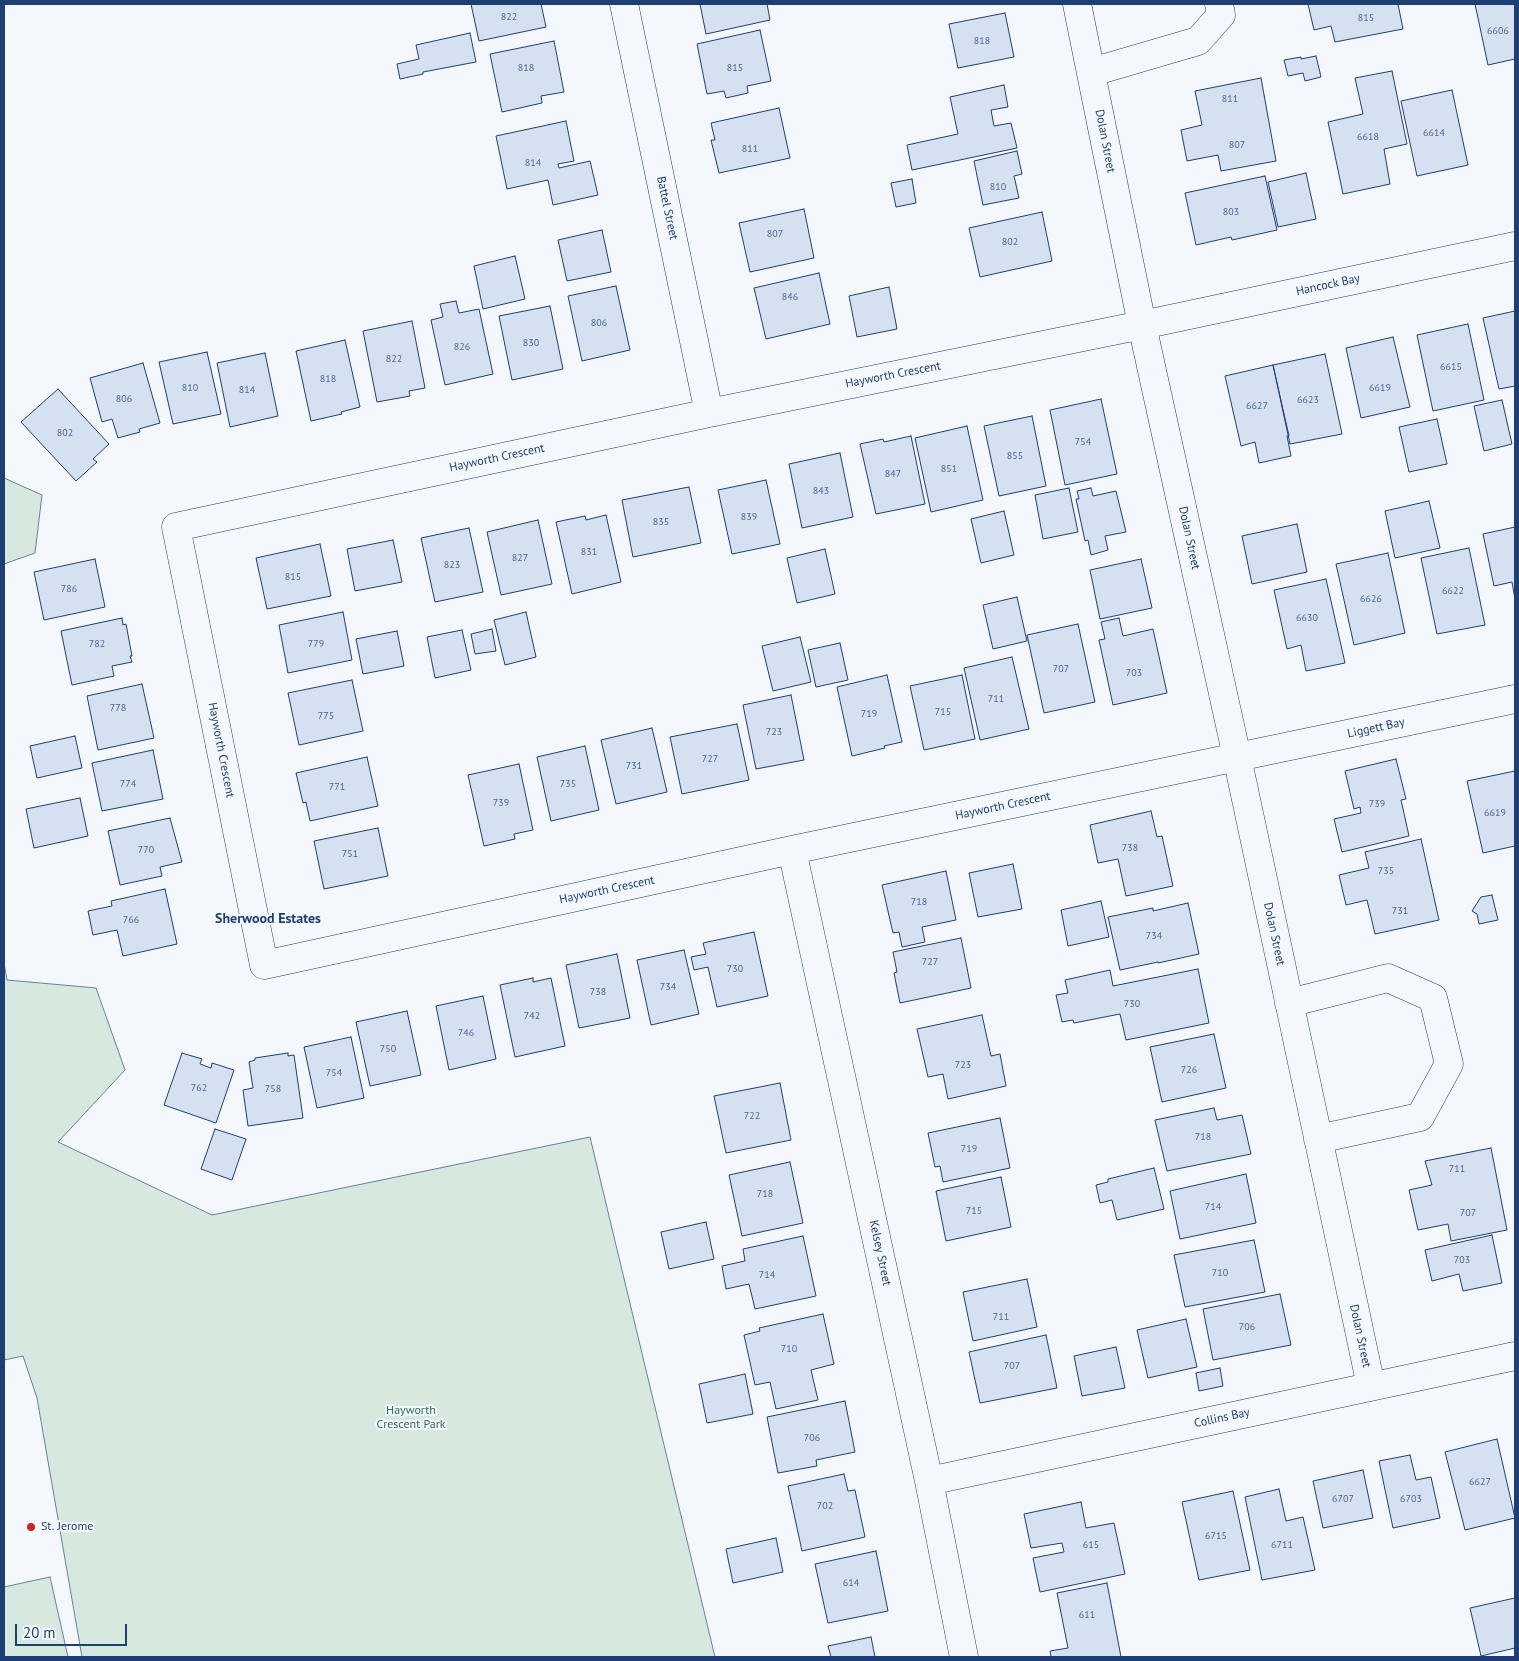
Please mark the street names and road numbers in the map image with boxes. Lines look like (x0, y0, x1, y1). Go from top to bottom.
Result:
street label: Dolan Street (1092, 108, 1118, 174)
street label: Battel Street (653, 175, 681, 241)
street label: Hancock Bay (1295, 271, 1361, 299)
street label: Hayworth Crescent (844, 359, 942, 391)
street label: Hayworth Crescent (448, 441, 546, 475)
street label: Dolan Street (1175, 505, 1203, 571)
street label: Hayworth Crescent (205, 701, 237, 799)
street label: Liggett Bay (1346, 715, 1406, 741)
street label: Hayworth Crescent (954, 789, 1052, 823)
street label: Hayworth Crescent (558, 873, 656, 907)
street label: Dolan Street (1260, 901, 1288, 967)
street label: Kelsey Street (866, 1219, 894, 1287)
street label: Dolan Street (1346, 1303, 1374, 1369)
street label: Collins Bay (1193, 1405, 1251, 1431)

